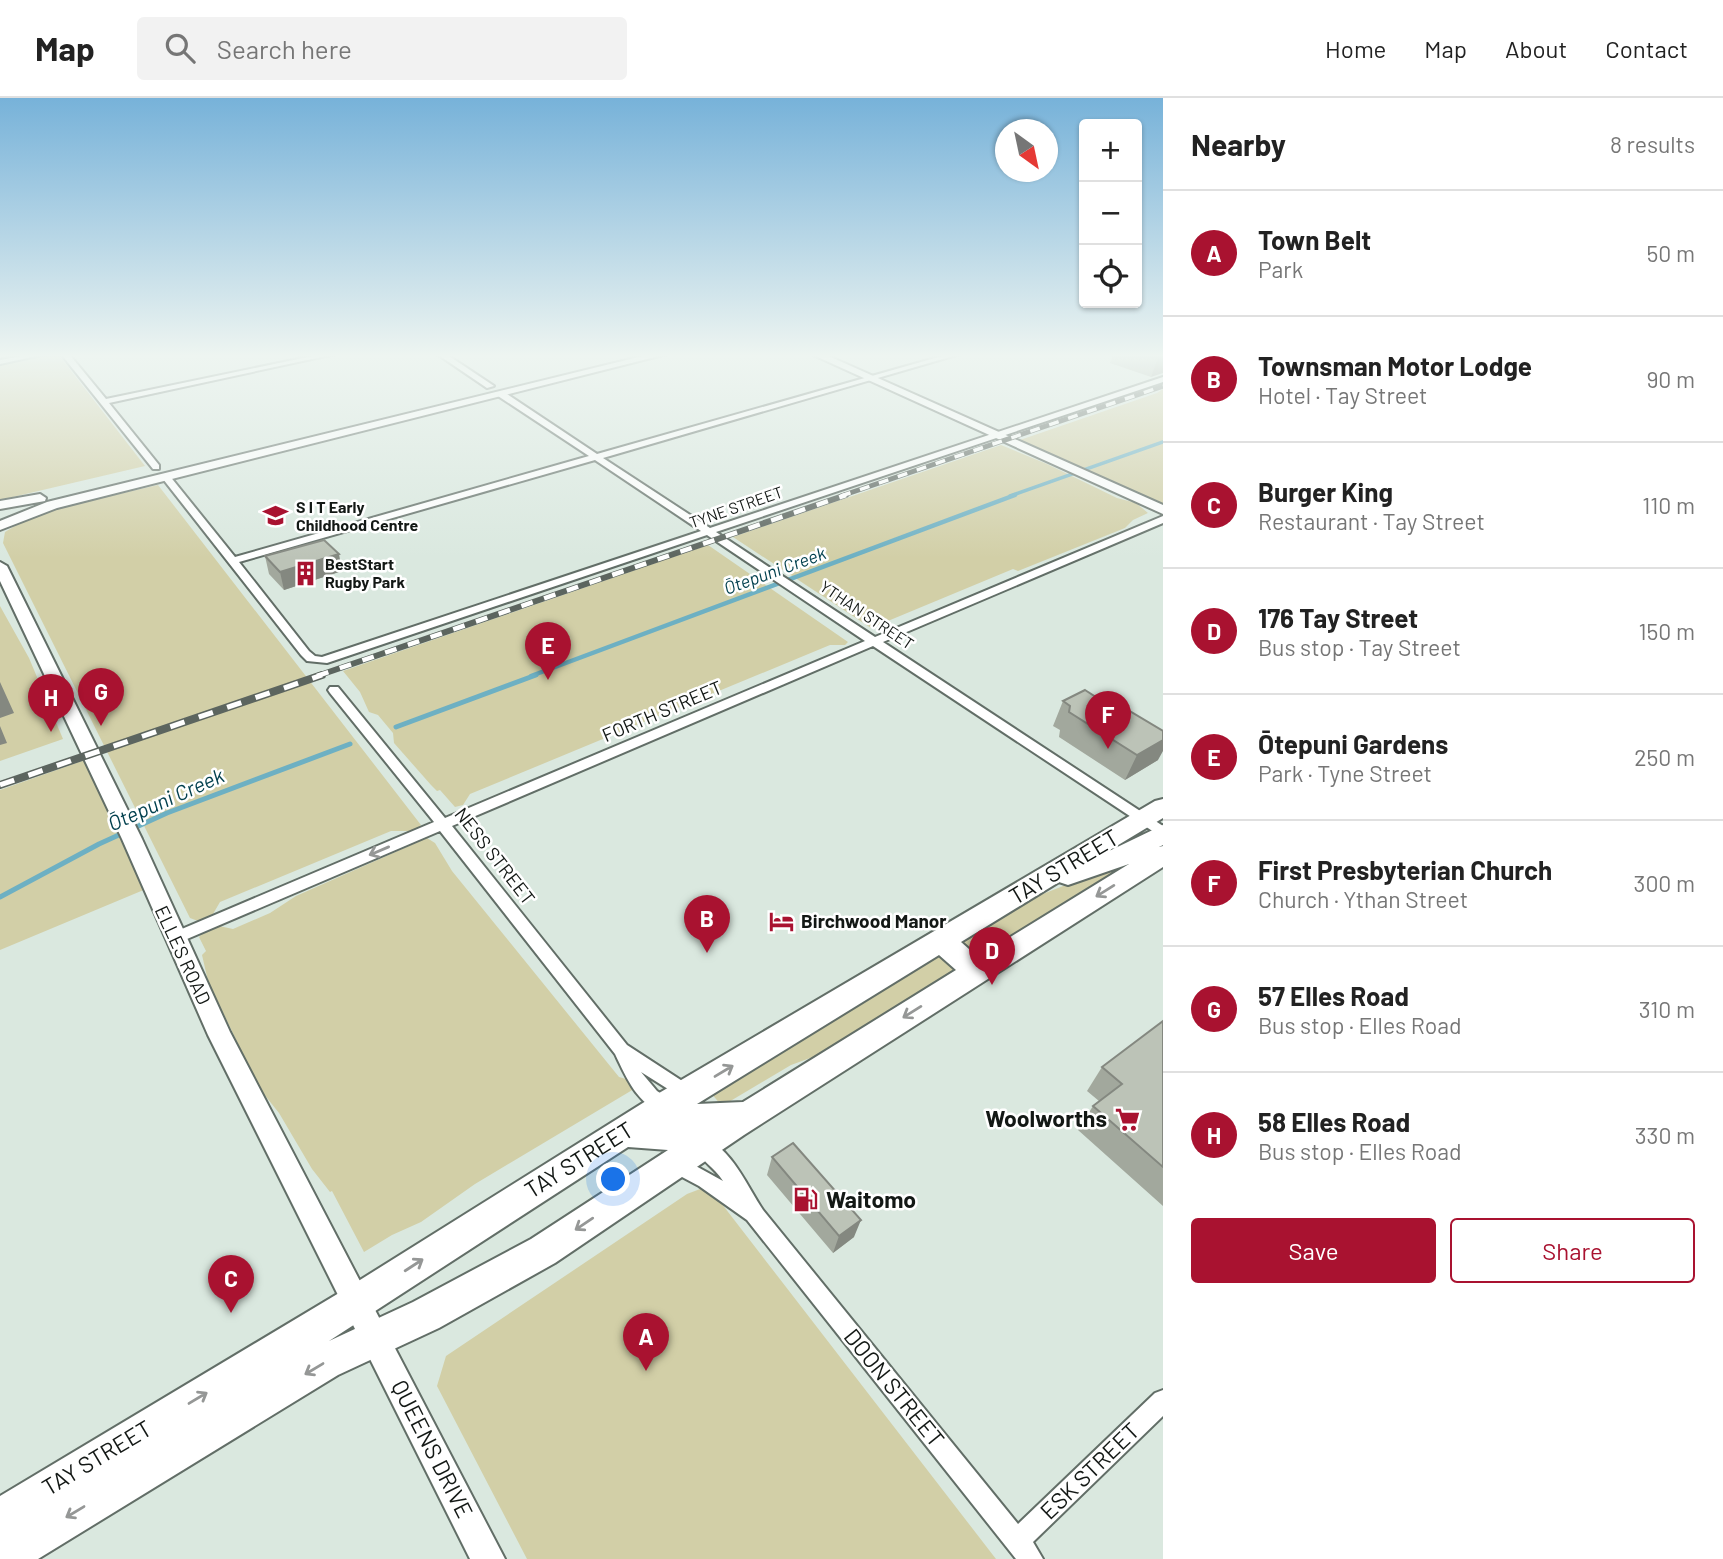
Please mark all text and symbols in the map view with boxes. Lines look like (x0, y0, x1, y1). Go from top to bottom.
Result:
search box (137, 17, 627, 80)
text: Map (35, 28, 95, 68)
icon: search (161, 29, 199, 67)
text: Search here (217, 33, 352, 64)
text: Home (1325, 34, 1386, 63)
text: Map (1424, 34, 1467, 63)
text: About (1505, 34, 1567, 63)
text: Contact (1605, 34, 1688, 63)
north arrow (995, 119, 1058, 182)
map controls (1079, 119, 1142, 308)
button: + (1079, 119, 1142, 182)
text: Nearby (1191, 126, 1286, 162)
text: 8 results (1610, 130, 1695, 158)
button: − (1079, 182, 1142, 245)
text: Town Belt (1258, 224, 1371, 255)
text: A (1206, 239, 1222, 267)
text: 50 m (1647, 239, 1695, 267)
button: locate (1079, 245, 1142, 308)
text: Park (1258, 255, 1303, 283)
text: Townsman Motor Lodge (1258, 350, 1532, 381)
text: B (1207, 365, 1221, 393)
text: 90 m (1646, 365, 1695, 393)
text: Hotel · Tay Street (1258, 381, 1427, 409)
text: Burger King (1258, 476, 1393, 507)
street label: TYNE STREET (687, 482, 785, 531)
text: C (1207, 491, 1221, 519)
text: 110 m (1642, 491, 1695, 519)
place label: S I T Early Childhood Centre (296, 497, 419, 534)
school or university icon: S I T Early Childhood Centre (262, 502, 290, 530)
text: Restaurant · Tay Street (1258, 507, 1485, 535)
water label: Ōtepuni Creek (721, 541, 829, 599)
place label: BestStart Rugby Park (325, 554, 405, 591)
building icon: BestStart Rugby Park (291, 559, 319, 587)
street label: YTHAN STREET (817, 576, 918, 653)
text: 176 Tay Street (1258, 602, 1418, 633)
text: D (1207, 617, 1221, 645)
text: 150 m (1639, 617, 1695, 645)
pin: E (525, 622, 571, 680)
text: Bus stop · Tay Street (1258, 633, 1461, 661)
pin: G (78, 668, 124, 726)
pin: H (28, 674, 74, 732)
street label: FORTH STREET (598, 675, 725, 746)
pin: F (1085, 691, 1131, 749)
text: Ōtepuni Gardens (1258, 728, 1448, 759)
text: E (1207, 743, 1221, 771)
text: 250 m (1634, 743, 1695, 771)
text: Park · Tyne Street (1258, 759, 1432, 787)
water label: Ōtepuni Creek (103, 762, 228, 835)
street label: NESS STREET (450, 803, 540, 909)
street label: TAY STREET (1004, 823, 1123, 910)
one-way arrow (369, 846, 390, 859)
text: First Presbyterian Church (1258, 854, 1552, 885)
text: F (1208, 869, 1220, 897)
text: 300 m (1634, 869, 1695, 897)
one-way arrow (1096, 884, 1115, 899)
text: Church · Ythan Street (1258, 885, 1468, 913)
pin: B (684, 895, 730, 953)
street label: ELLES ROAD (151, 902, 216, 1008)
hotel icon: Birchwood Manor (767, 907, 795, 935)
place label: Birchwood Manor (801, 909, 947, 932)
pin: D (969, 927, 1015, 985)
text: 57 Elles Road (1258, 980, 1409, 1011)
text: G (1207, 995, 1221, 1023)
text: 310 m (1639, 995, 1695, 1023)
one-way arrow (903, 1006, 923, 1020)
text: Bus stop · Elles Road (1258, 1011, 1461, 1039)
one-way arrow (713, 1064, 733, 1078)
place label: Woolworths (985, 1104, 1107, 1132)
supermarket icon: Woolworths (1113, 1105, 1141, 1133)
text: 58 Elles Road (1258, 1106, 1410, 1137)
street label: TAY STREET (519, 1115, 638, 1204)
text: H (1207, 1121, 1221, 1149)
text: 330 m (1635, 1121, 1695, 1149)
text: Bus stop · Elles Road (1258, 1137, 1461, 1165)
your location (596, 1162, 630, 1196)
place label: Waitomo (826, 1185, 916, 1213)
fuel station icon: Waitomo (792, 1186, 820, 1214)
one-way arrow (575, 1217, 594, 1231)
button: Save (1191, 1218, 1436, 1283)
button: Share (1450, 1218, 1695, 1283)
pin: C (208, 1255, 254, 1313)
one-way arrow (404, 1258, 423, 1273)
pin: A (623, 1313, 669, 1371)
street label: DOON STREET (839, 1323, 951, 1452)
one-way arrow (305, 1362, 325, 1376)
street label: QUEENS DRIVE (386, 1375, 480, 1522)
one-way arrow (187, 1391, 207, 1405)
street label: TAY STREET (37, 1414, 156, 1501)
street label: ESK STREET (1034, 1416, 1145, 1524)
one-way arrow (66, 1506, 86, 1520)

